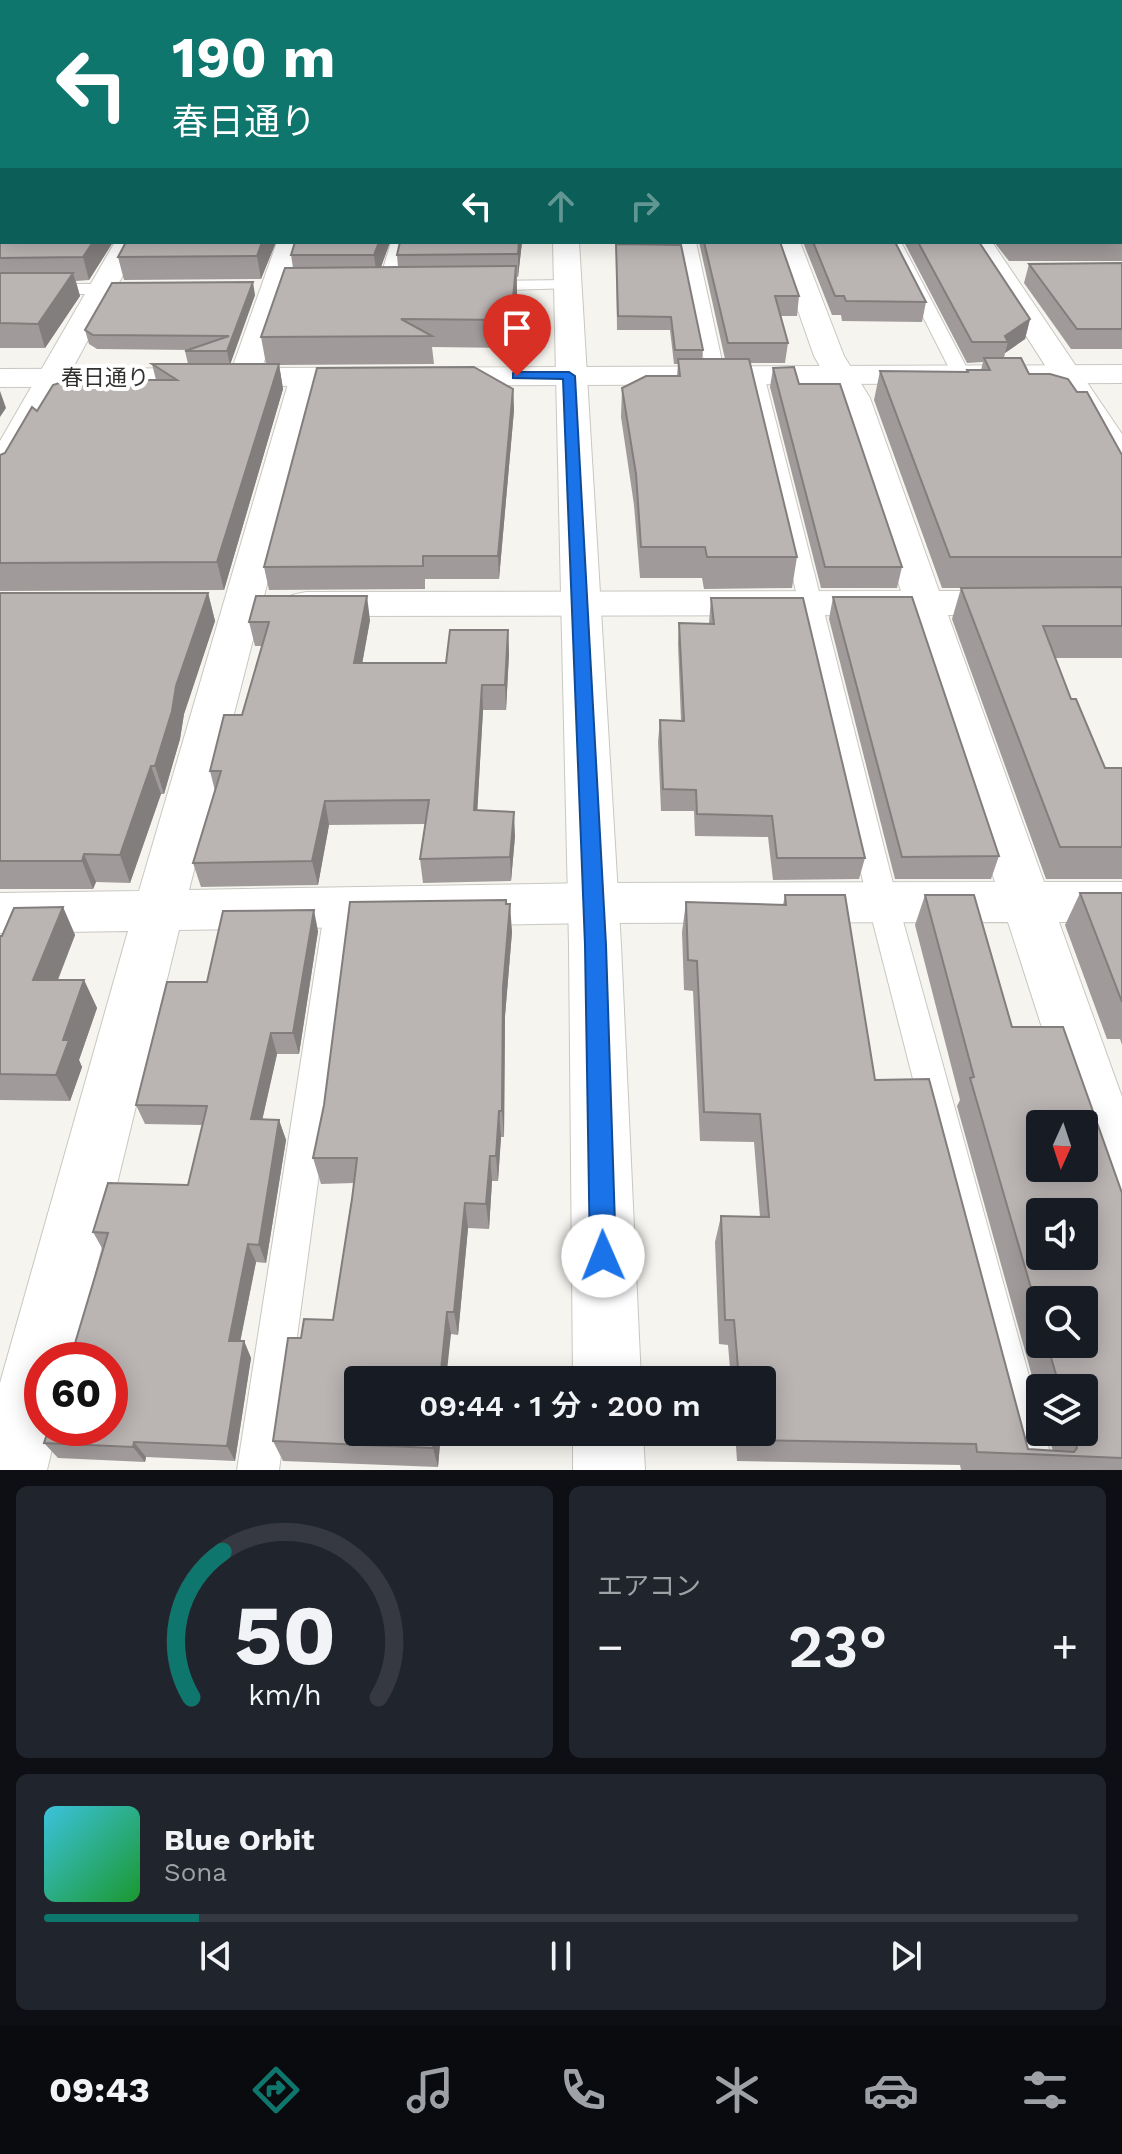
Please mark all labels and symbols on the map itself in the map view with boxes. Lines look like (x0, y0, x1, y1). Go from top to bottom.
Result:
pin (483, 294, 551, 376)
street label: 春日通り (61, 365, 149, 390)
north arrow (1026, 1110, 1098, 1182)
position arrow (561, 1214, 645, 1298)
speed limit sign: 60 (24, 1342, 128, 1446)

